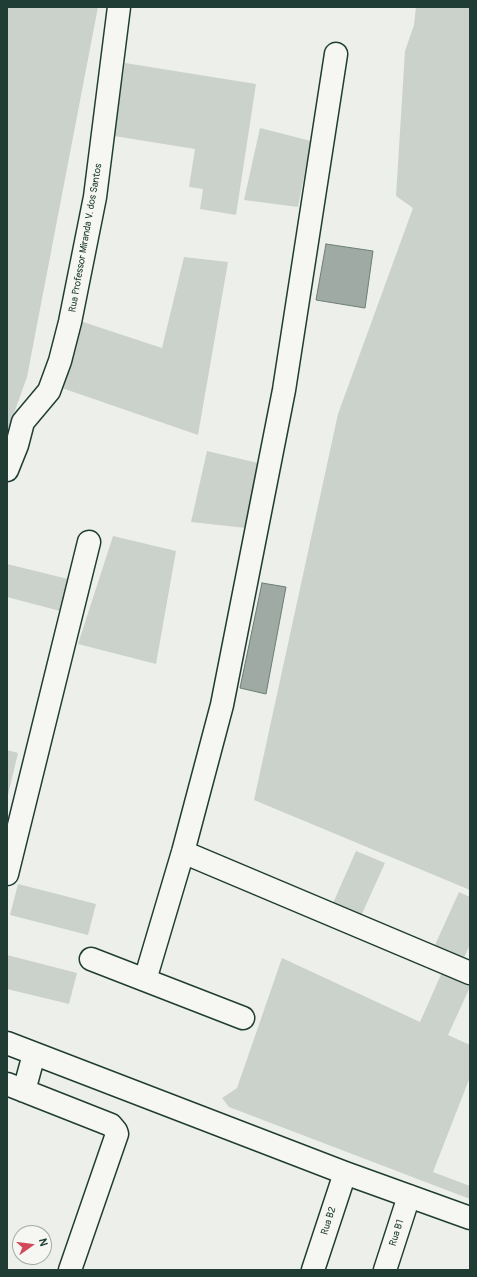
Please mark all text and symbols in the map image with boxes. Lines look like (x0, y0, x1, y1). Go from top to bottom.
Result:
street label: Rua Professor Miranda V. dos Santos (67, 163, 105, 313)
street label: Rua B2 (319, 1205, 339, 1237)
street label: Rua B1 (387, 1218, 407, 1248)
north arrow (12, 1225, 52, 1265)
text: N (36, 1237, 50, 1247)

